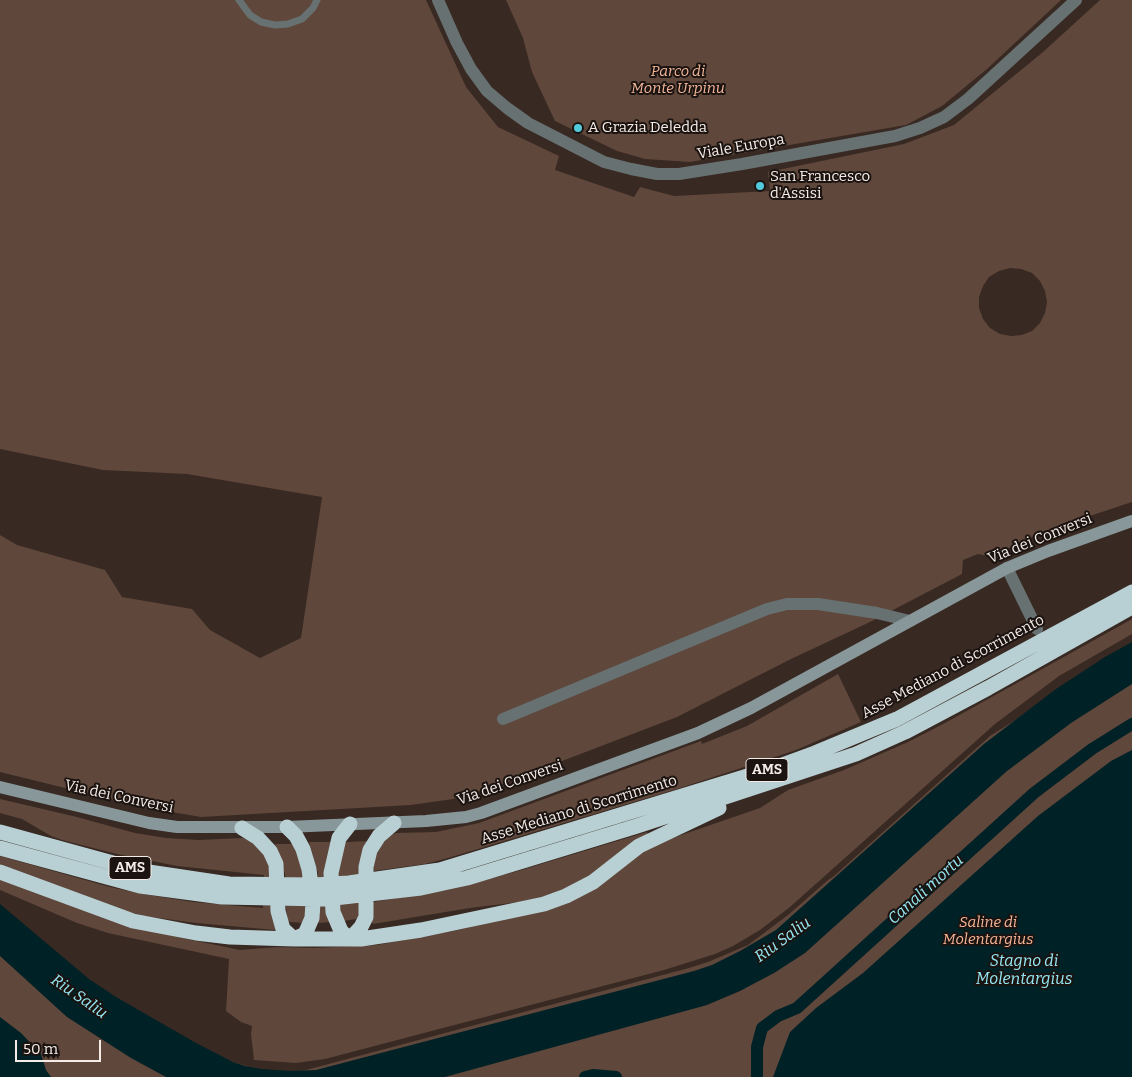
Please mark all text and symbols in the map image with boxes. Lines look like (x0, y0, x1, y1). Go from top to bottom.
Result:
park label: Parco di Monte Urpinu (631, 63, 725, 98)
place label: A Grazia Deledda (588, 119, 707, 137)
marker: A Grazia Deledda (572, 122, 584, 134)
street label: Viale Europa (696, 130, 786, 164)
place label: San Francesco d'Assisi (770, 168, 870, 203)
marker: San Francesco d'Assisi (754, 180, 766, 192)
street label: Via dei Conversi (985, 510, 1095, 568)
street label: Asse Mediano di Scorrimento (859, 611, 1047, 723)
street label: Via dei Conversi (455, 756, 565, 810)
road number: AMS (746, 758, 788, 782)
street label: Asse Mediano di Scorrimento (479, 772, 679, 848)
street label: Via dei Conversi (63, 777, 175, 817)
water label: Canali mortu (884, 851, 968, 929)
road number: AMS (109, 856, 151, 880)
water label: Riu Saliu (751, 913, 815, 967)
park label: Saline di Molentargius (943, 914, 1033, 949)
water label: Stagno di Molentargius (976, 952, 1072, 990)
water label: Riu Saliu (47, 971, 111, 1023)
scale bar (18, 1030, 104, 1062)
text: 50 m (23, 1040, 58, 1058)

